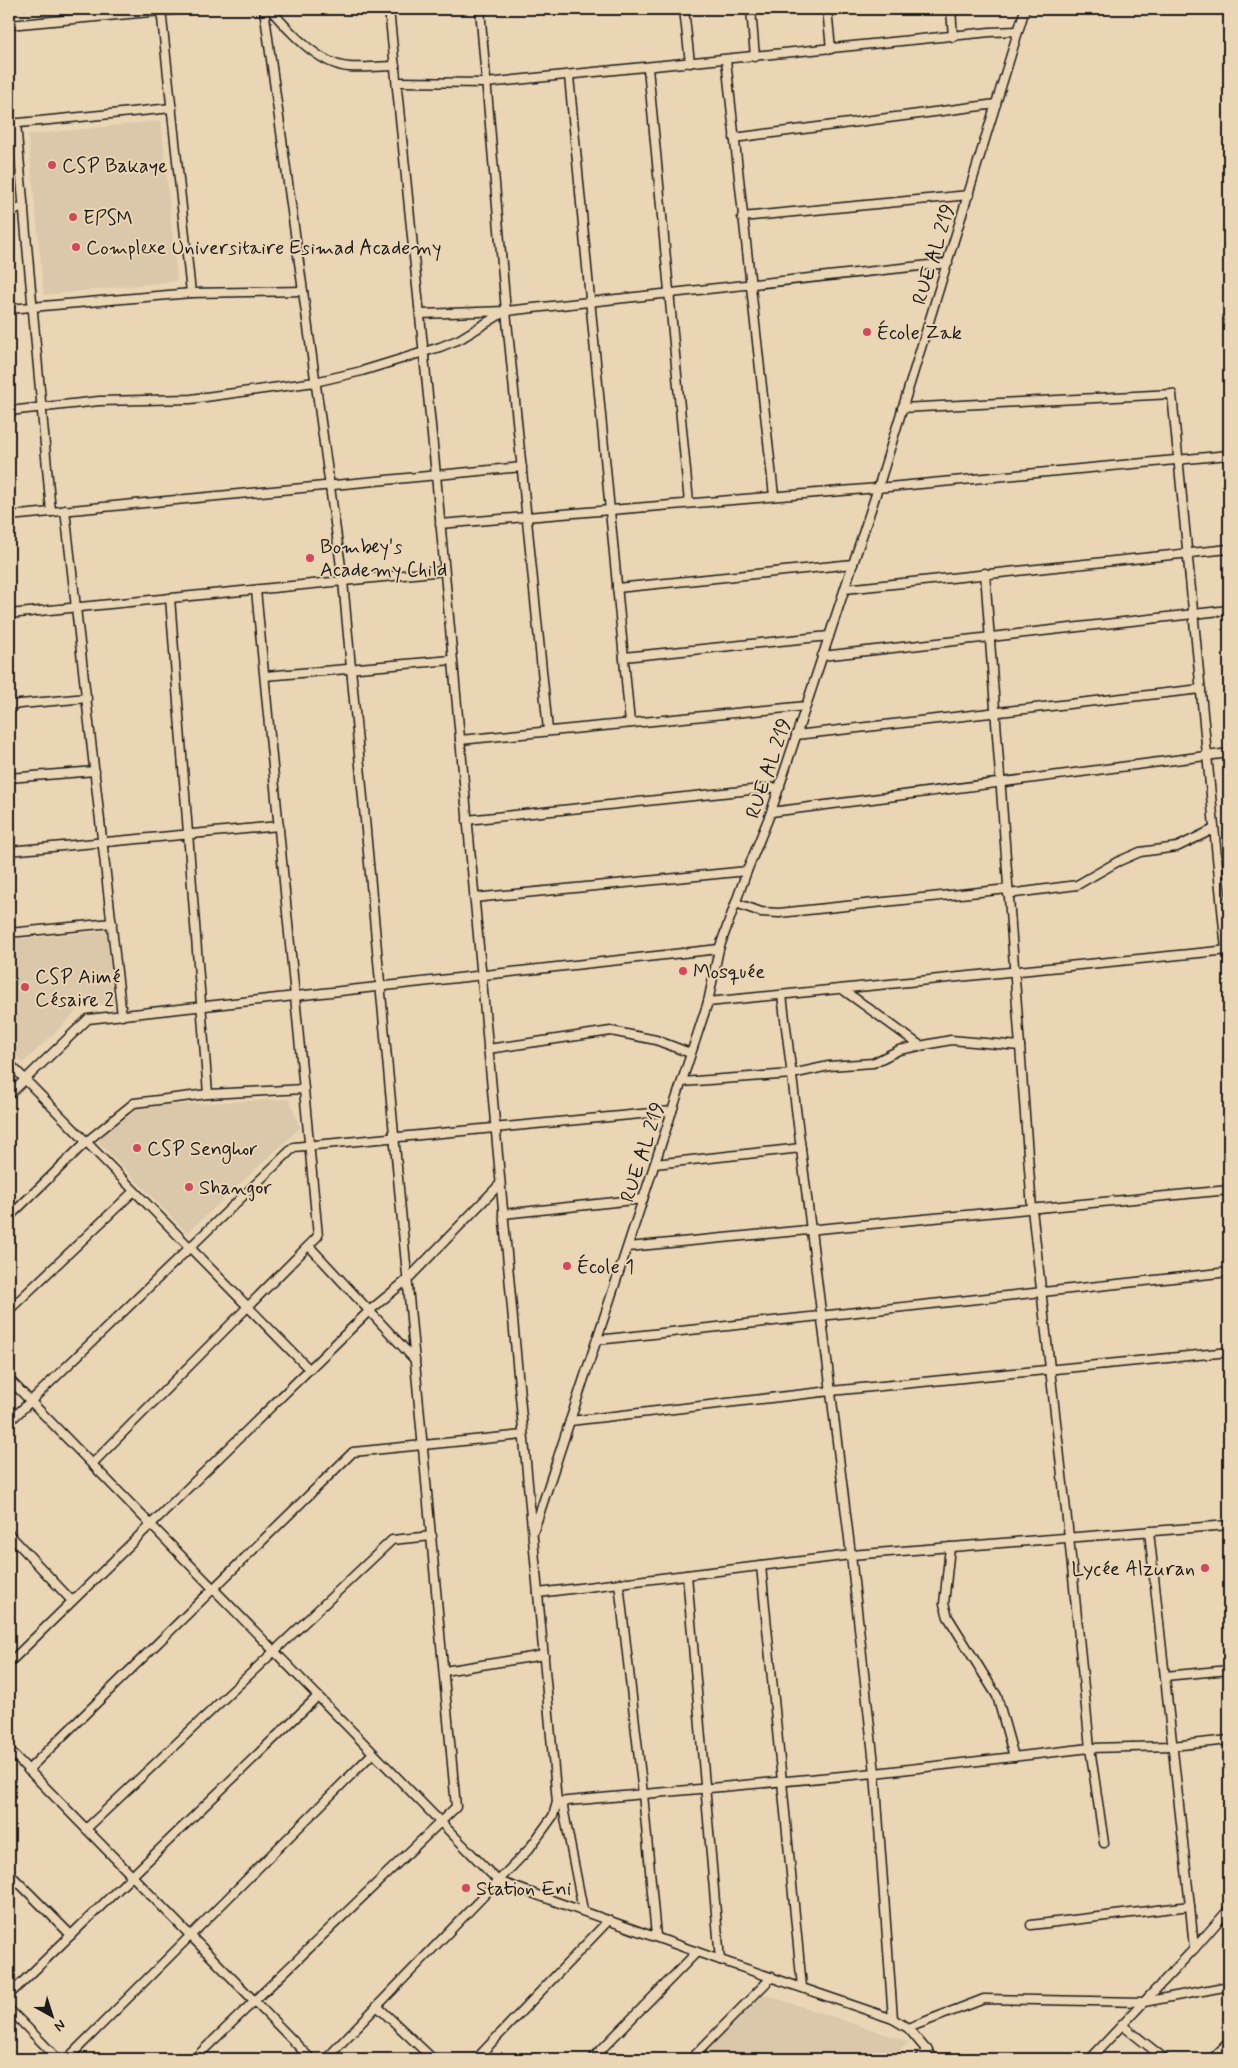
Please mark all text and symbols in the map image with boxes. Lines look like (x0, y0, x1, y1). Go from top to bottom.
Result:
place label: CSP Bakaye (62, 153, 168, 180)
marker: CSP Bakaye (46, 159, 58, 171)
street label: RUE AL 219 (906, 201, 963, 308)
place label: EPSM (83, 205, 133, 232)
marker: EPSM (67, 211, 79, 223)
place label: Complexe Universitaire Esimad Academy (86, 235, 441, 262)
marker: Complexe Universitaire Esimad Academy (70, 241, 82, 253)
place label: École Zak (877, 320, 962, 347)
marker: École Zak (861, 326, 873, 338)
place label: Bombey's Academy Child (320, 534, 447, 584)
marker: Bombey's Academy Child (304, 552, 316, 564)
street label: RUE AL 219 (740, 715, 799, 822)
place label: Mosquée (693, 959, 765, 986)
place label: CSP Aimé Césaire 2 (35, 964, 121, 1014)
marker: Mosquée (677, 965, 689, 977)
marker: CSP Aimé Césaire 2 (19, 981, 31, 993)
street label: RUE AL 219 (615, 1099, 672, 1206)
place label: CSP Senghor (147, 1136, 258, 1164)
marker: CSP Senghor (131, 1142, 143, 1154)
place label: Shangor (199, 1175, 272, 1202)
marker: Shangor (183, 1181, 195, 1193)
place label: École 1 (577, 1254, 634, 1281)
marker: École 1 (561, 1260, 573, 1272)
place label: Lycée Alzuran (1072, 1556, 1195, 1583)
marker: Lycée Alzuran (1199, 1562, 1211, 1574)
place label: Station Eni (476, 1876, 571, 1903)
marker: Station Eni (460, 1882, 472, 1894)
north arrow (28, 1990, 78, 2040)
text: N (50, 2015, 69, 2035)

